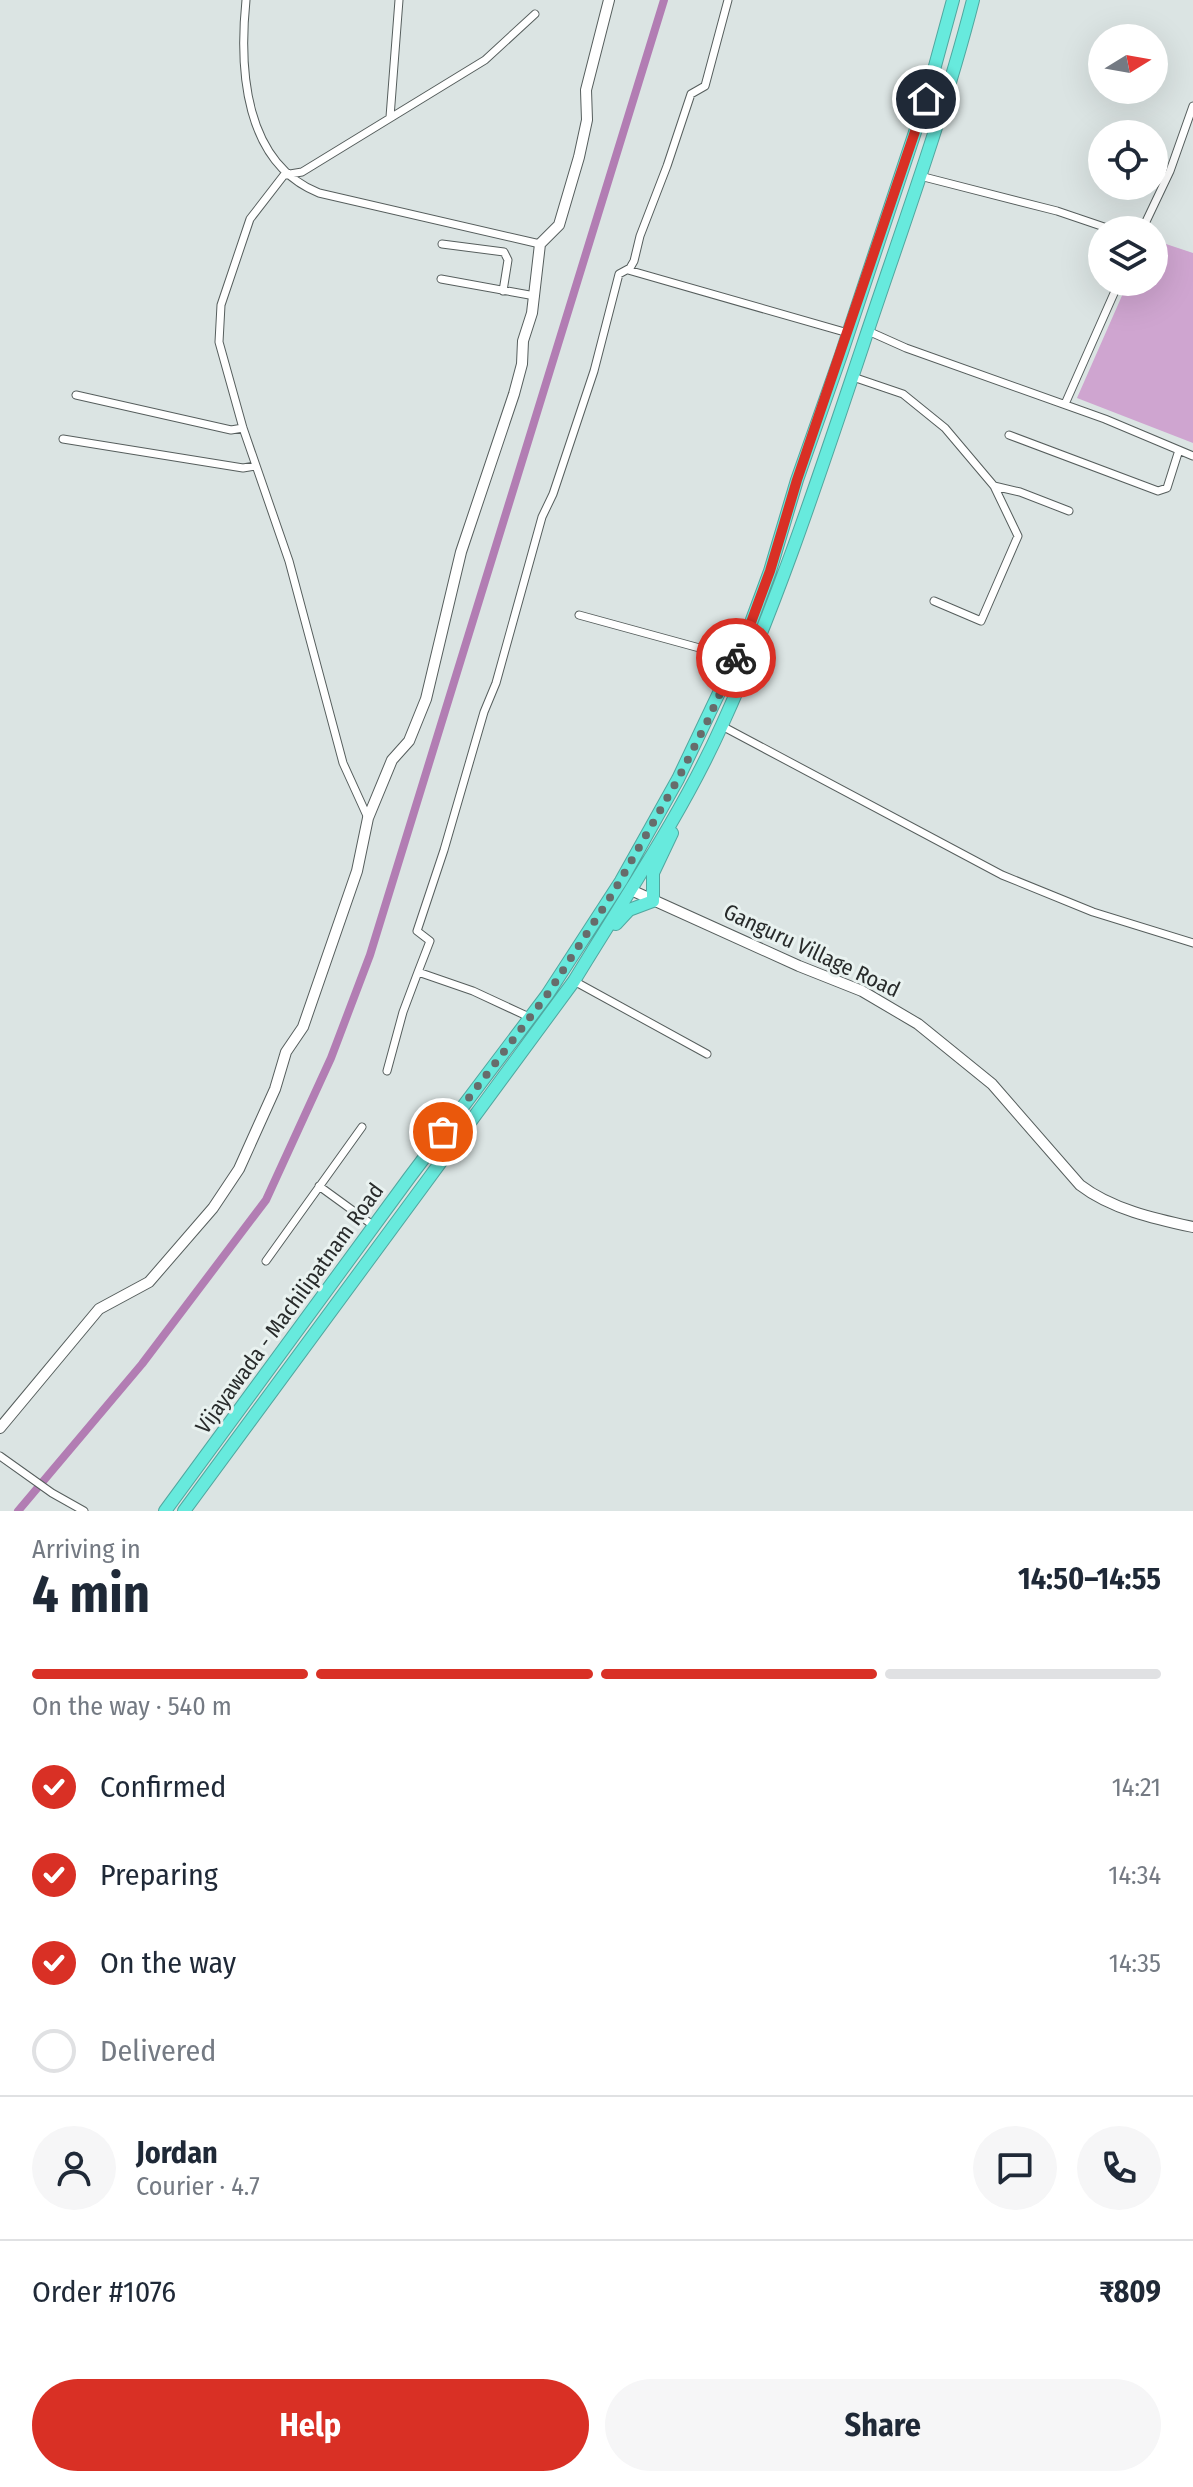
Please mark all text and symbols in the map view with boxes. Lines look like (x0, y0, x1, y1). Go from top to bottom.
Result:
north arrow (1088, 24, 1168, 104)
map controls (1088, 24, 1168, 296)
pin (892, 65, 960, 133)
icon: home (904, 77, 948, 121)
button: locate (1088, 120, 1168, 200)
button: layers (1088, 216, 1168, 296)
courier (696, 618, 776, 698)
icon: bike (714, 636, 758, 680)
street label: Ganguru Village Road (719, 898, 904, 1003)
pin (409, 1098, 477, 1166)
icon: bag (421, 1110, 465, 1154)
street label: Vijayawada - Machilipatnam Road (190, 1178, 389, 1439)
text: Arriving in (32, 1534, 141, 1565)
text: 14:50–14:55 (1018, 1561, 1161, 1597)
text: 4 min (32, 1563, 150, 1626)
text: On the way · 540 m (32, 1691, 232, 1722)
icon: check (32, 1765, 76, 1809)
text: Confirmed (100, 1769, 226, 1805)
text: 14:21 (1112, 1772, 1161, 1803)
icon: check (32, 1853, 76, 1897)
text: Preparing (100, 1857, 218, 1893)
text: 14:34 (1108, 1860, 1161, 1891)
icon: check (32, 1941, 76, 1985)
text: On the way (100, 1945, 236, 1981)
text: 14:35 (1109, 1948, 1161, 1979)
text: Delivered (100, 2033, 216, 2069)
button: person (32, 2126, 116, 2210)
button: chat (973, 2126, 1057, 2210)
button: phone (1077, 2126, 1161, 2210)
text: Jordan (136, 2135, 218, 2171)
text: Courier · 4.7 (136, 2171, 260, 2202)
text: Order #1076 (32, 2274, 176, 2310)
text: ₹809 (1099, 2274, 1161, 2310)
button: Help (32, 2379, 589, 2471)
button: Share (605, 2379, 1161, 2471)

